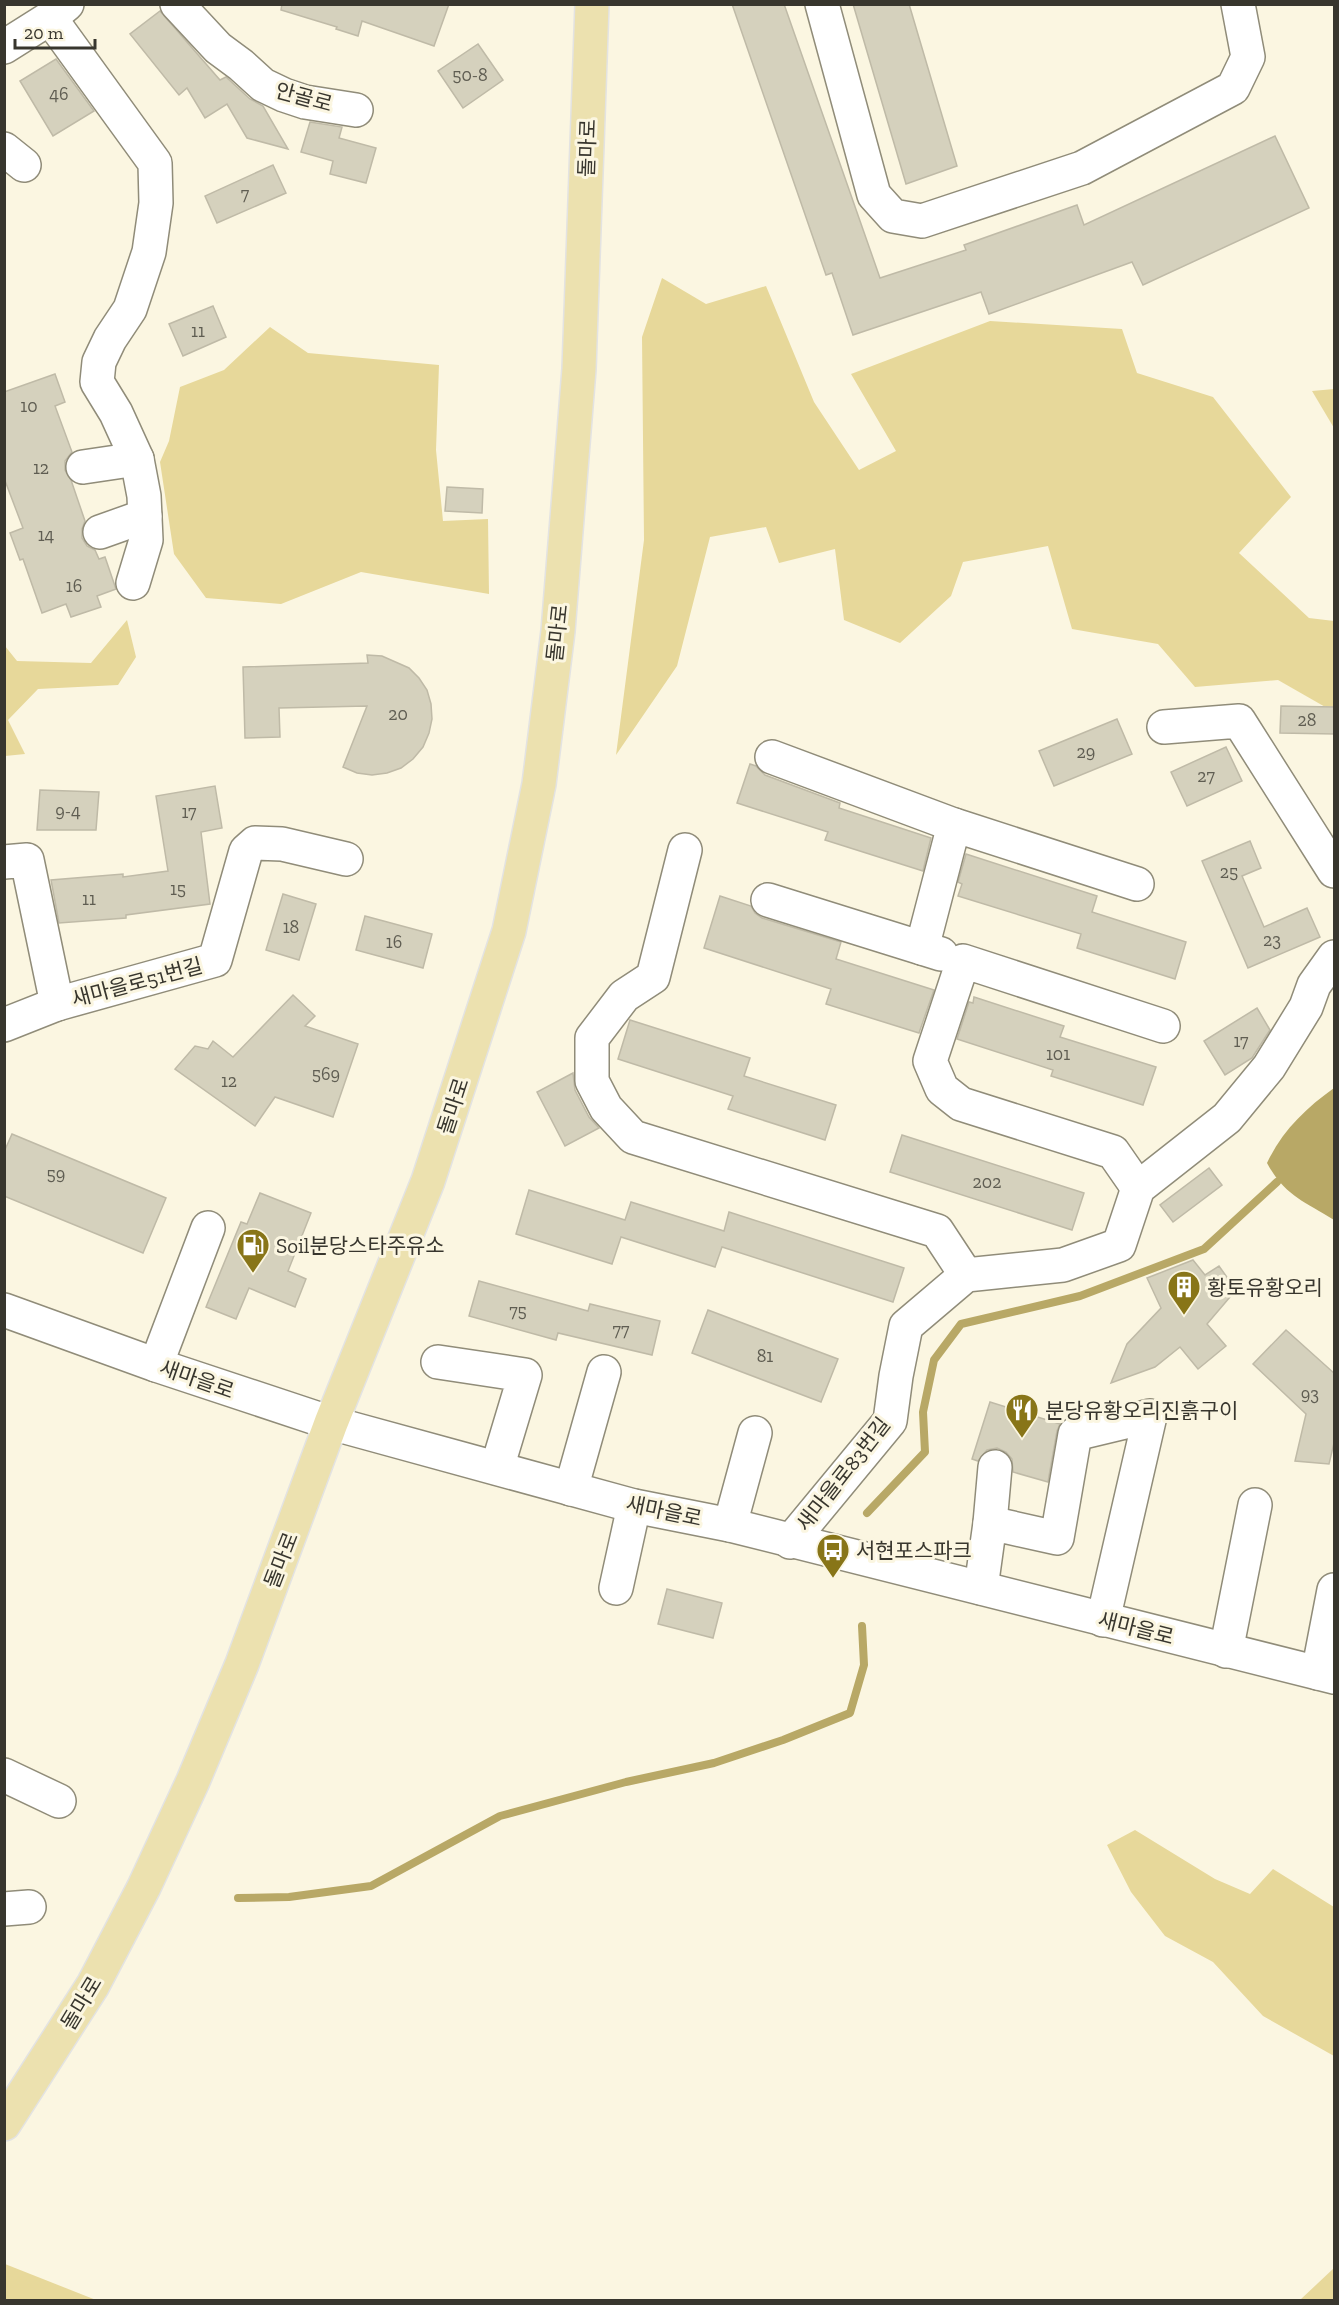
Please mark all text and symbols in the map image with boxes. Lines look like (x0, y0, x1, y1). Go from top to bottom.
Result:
scale bar (15, 12, 94, 50)
text: 20 m (24, 22, 64, 44)
house number: 50-8 (452, 64, 488, 86)
street label: 안골로 (273, 77, 335, 117)
house number: 46 (49, 83, 69, 105)
street label: 돌마로 (573, 119, 601, 177)
house number: 7 (241, 183, 250, 205)
house number: 11 (191, 320, 205, 342)
house number: 10 (20, 395, 38, 417)
house number: 12 (33, 457, 49, 479)
house number: 14 (38, 524, 55, 546)
house number: 16 (66, 575, 82, 597)
street label: 돌마로 (542, 603, 572, 663)
house number: 20 (388, 703, 408, 725)
house number: 28 (1298, 709, 1316, 731)
house number: 29 (1077, 741, 1095, 763)
house number: 27 (1197, 765, 1215, 787)
house number: 9-4 (55, 800, 81, 822)
house number: 17 (181, 801, 197, 823)
house number: 25 (1220, 861, 1238, 883)
house number: 15 (170, 878, 186, 900)
house number: 11 (82, 888, 96, 910)
house number: 18 (283, 916, 299, 938)
house number: 23 (1263, 929, 1281, 951)
house number: 16 (386, 931, 402, 953)
street label: 새마을로51번길 (69, 952, 205, 1012)
house number: 17 (1233, 1030, 1249, 1052)
house number: 101 (1046, 1043, 1070, 1065)
house number: 569 (312, 1063, 340, 1085)
house number: 12 (221, 1070, 237, 1092)
street label: 돌마로 (432, 1075, 474, 1137)
house number: 59 (47, 1163, 65, 1185)
house number: 202 (973, 1171, 1001, 1193)
fuel station icon: Soil분당스타주유소 (235, 1227, 271, 1274)
place label: Soil분당스타주유소 (276, 1233, 445, 1258)
building icon: 황토유황오리 (1166, 1269, 1202, 1316)
place label: 황토유황오리 (1207, 1275, 1323, 1300)
house number: 75 (509, 1300, 527, 1322)
house number: 77 (613, 1319, 630, 1341)
house number: 81 (757, 1345, 773, 1367)
street label: 새마을로 (156, 1355, 238, 1403)
house number: 93 (1301, 1383, 1319, 1405)
restaurant icon: 분당유황오리진흙구이 (1004, 1392, 1040, 1439)
place label: 분당유황오리진흙구이 (1045, 1398, 1238, 1423)
street label: 새마을로83번길 (791, 1412, 895, 1536)
street label: 새마을로 (624, 1491, 704, 1531)
street label: 돌마로 (259, 1528, 303, 1592)
bus stop icon: 서현포스파크 (815, 1532, 851, 1579)
place label: 서현포스파크 (856, 1538, 972, 1563)
street label: 새마을로 (1095, 1607, 1177, 1649)
street label: 돌마로 (55, 1972, 107, 2034)

